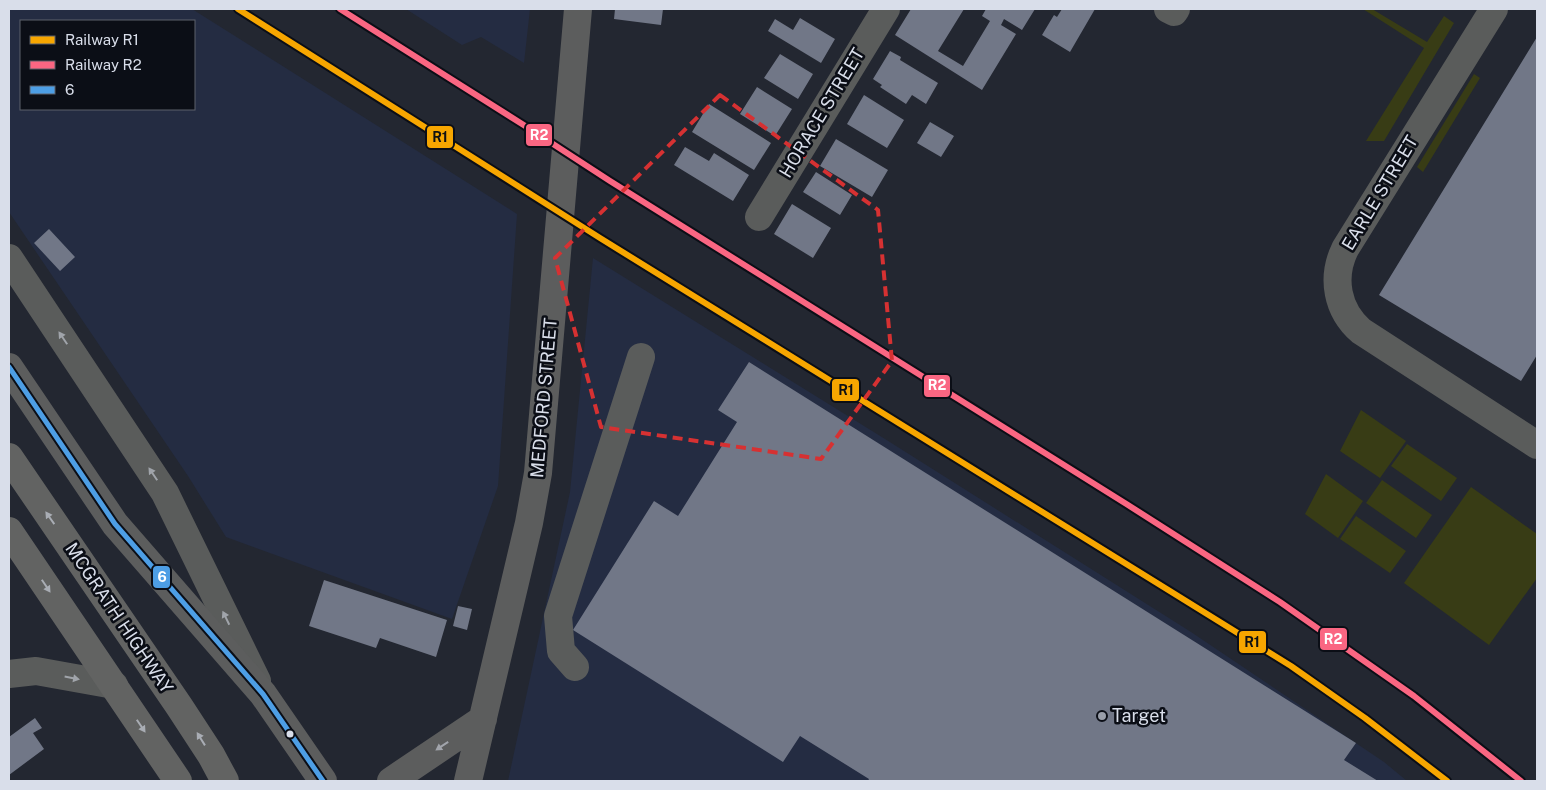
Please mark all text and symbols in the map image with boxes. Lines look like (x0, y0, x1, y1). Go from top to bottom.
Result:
legend (20, 20, 195, 110)
text: Railway R1 (65, 31, 139, 48)
street label: HORACE STREET (775, 44, 869, 181)
text: Railway R2 (65, 56, 142, 73)
text: 6 (65, 81, 74, 98)
line badge: R2 (525, 123, 553, 147)
line badge: R1 (426, 125, 454, 149)
text: R2 (530, 127, 548, 143)
text: R1 (432, 129, 448, 145)
street label: EARLE STREET (1337, 131, 1422, 254)
street label: MEDFORD STREET (526, 317, 561, 479)
one-way arrow (58, 332, 67, 345)
line badge: R2 (923, 374, 951, 398)
text: R2 (928, 377, 946, 393)
line badge: R1 (831, 378, 860, 402)
text: R1 (838, 382, 854, 398)
one-way arrow (148, 467, 158, 480)
one-way arrow (45, 511, 55, 525)
street label: MCGRATH HIGHWAY (61, 538, 178, 697)
line badge: 6 (152, 565, 171, 589)
text: 6 (157, 569, 167, 585)
one-way arrow (41, 579, 51, 592)
one-way arrow (222, 611, 230, 625)
line badge: R2 (1319, 627, 1348, 651)
line badge: R1 (1238, 630, 1267, 654)
text: R2 (1324, 631, 1342, 647)
text: R1 (1244, 634, 1260, 650)
one-way arrow (65, 674, 81, 682)
place label: Target (1112, 705, 1166, 726)
marker: Target (1096, 710, 1108, 722)
one-way arrow (136, 719, 146, 733)
unlabelled marker (285, 729, 295, 739)
one-way arrow (196, 732, 205, 746)
one-way arrow (436, 741, 449, 751)

